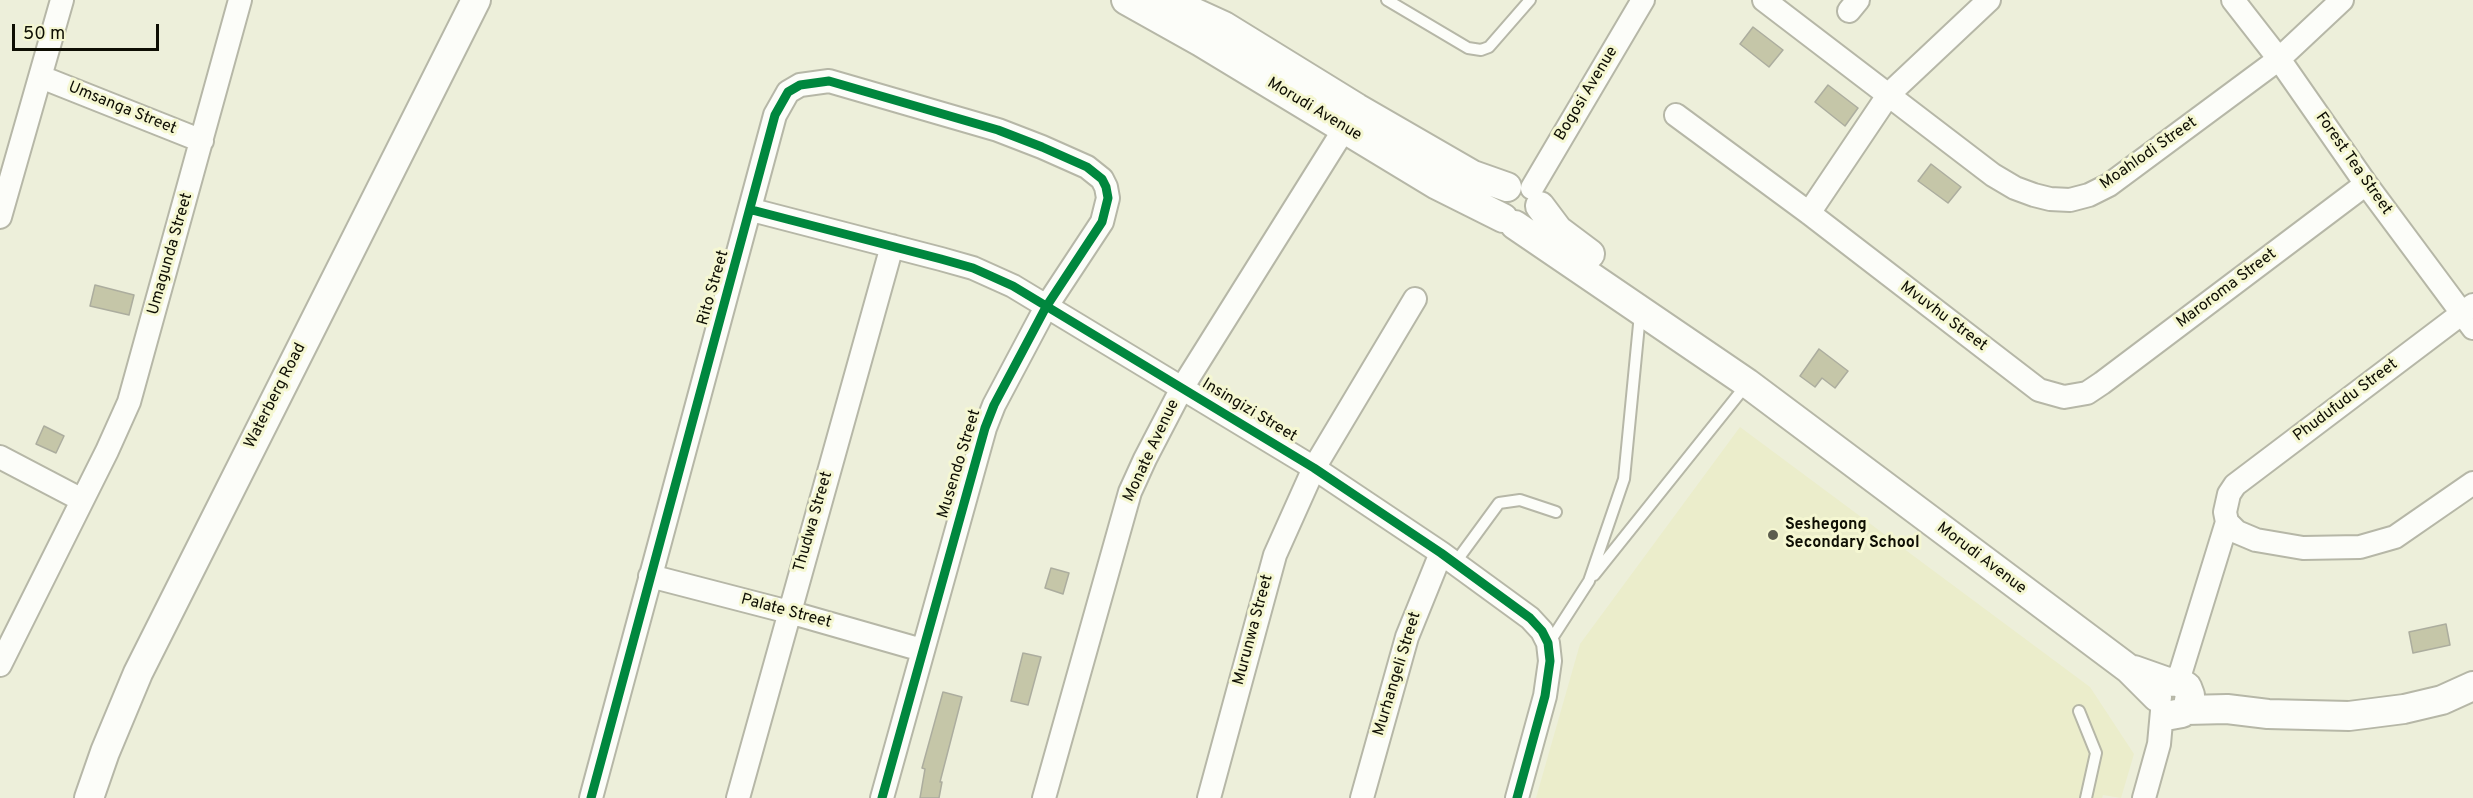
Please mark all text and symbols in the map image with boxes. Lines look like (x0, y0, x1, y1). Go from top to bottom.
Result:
scale bar (15, 12, 162, 50)
text: 50 m (23, 23, 65, 46)
street label: Bogosi Avenue (1551, 43, 1623, 145)
street label: Morudi Avenue (1263, 74, 1365, 146)
street label: Umsanga Street (65, 79, 179, 139)
street label: Forest Tea Street (2311, 109, 2395, 219)
street label: Moahlodi Street (2097, 114, 2201, 194)
street label: Umagunda Street (144, 191, 198, 317)
street label: Maroroma Street (2173, 245, 2281, 333)
street label: Rito Street (694, 248, 734, 328)
street label: Mvuvhu Street (1896, 278, 1990, 356)
street label: Waterberg Road (241, 340, 311, 452)
street label: Phudufudu Street (2290, 356, 2402, 446)
street label: Insingizi Street (1198, 375, 1300, 447)
street label: Monate Avenue (1120, 397, 1184, 505)
street label: Musendo Street (934, 407, 986, 521)
street label: Thudwa Street (790, 469, 838, 575)
place label: Seshegong Secondary School (1785, 516, 1920, 554)
street label: Morudi Avenue (1932, 519, 2030, 599)
marker: Seshegong Secondary School (1766, 528, 1780, 542)
street label: Murunwa Street (1230, 573, 1278, 687)
street label: Palate Street (739, 591, 833, 633)
street label: Murhangeli Street (1370, 610, 1426, 738)

